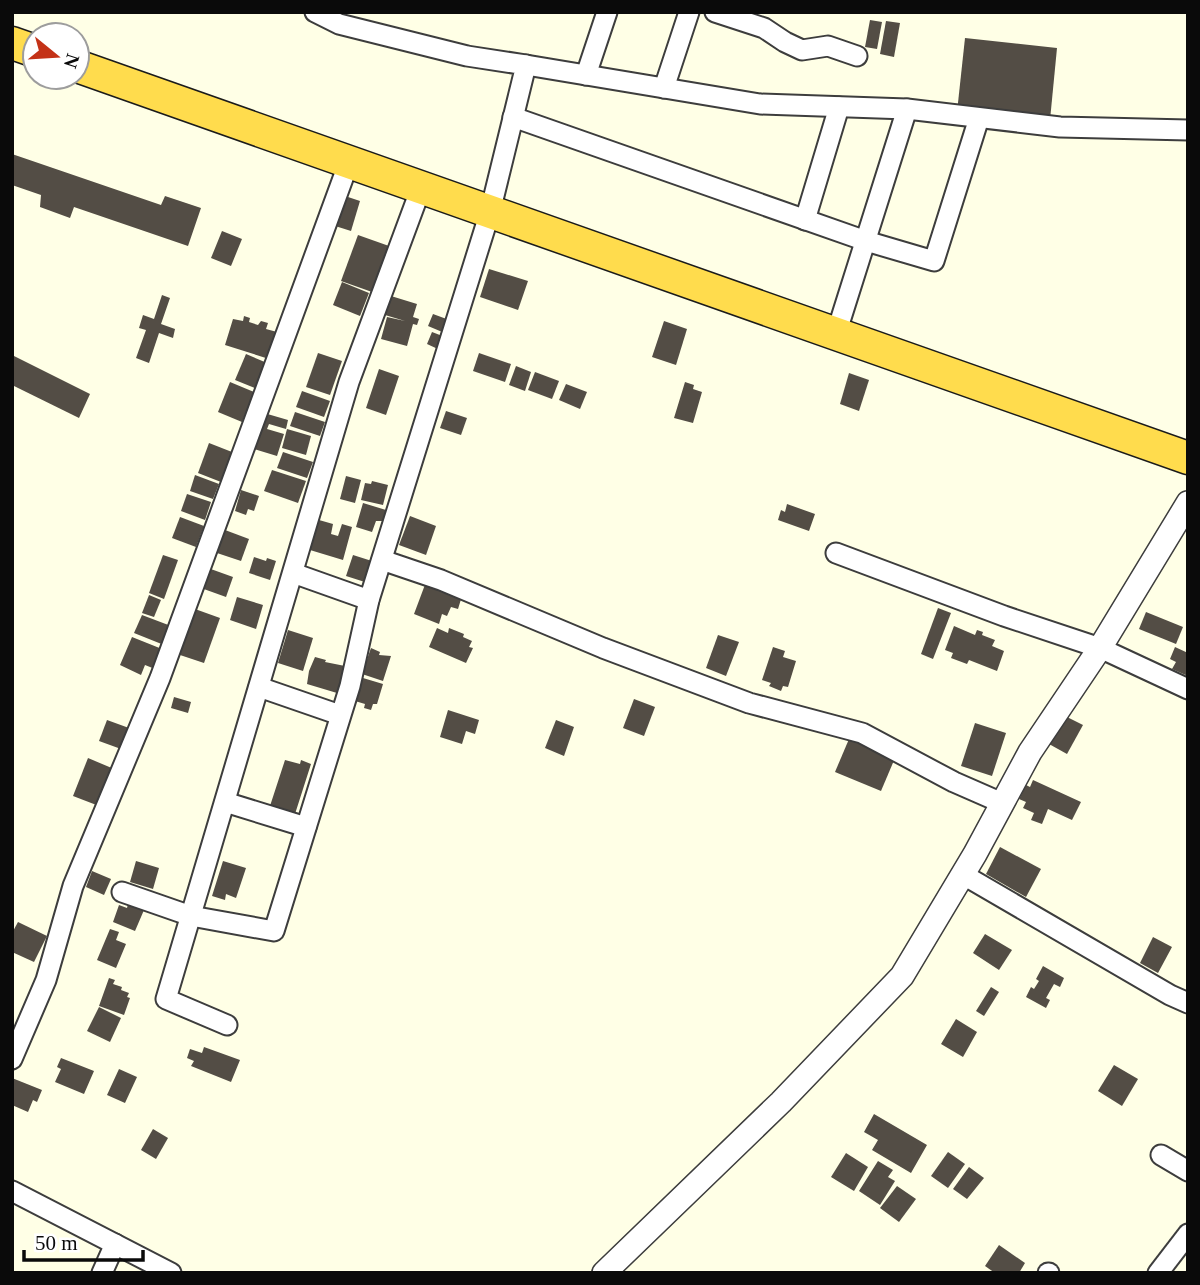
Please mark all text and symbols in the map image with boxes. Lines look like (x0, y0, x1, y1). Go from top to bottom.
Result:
north arrow (21, 21, 91, 91)
text: N (60, 51, 84, 71)
scale bar (24, 1218, 144, 1262)
text: 50 m (35, 1231, 78, 1255)

